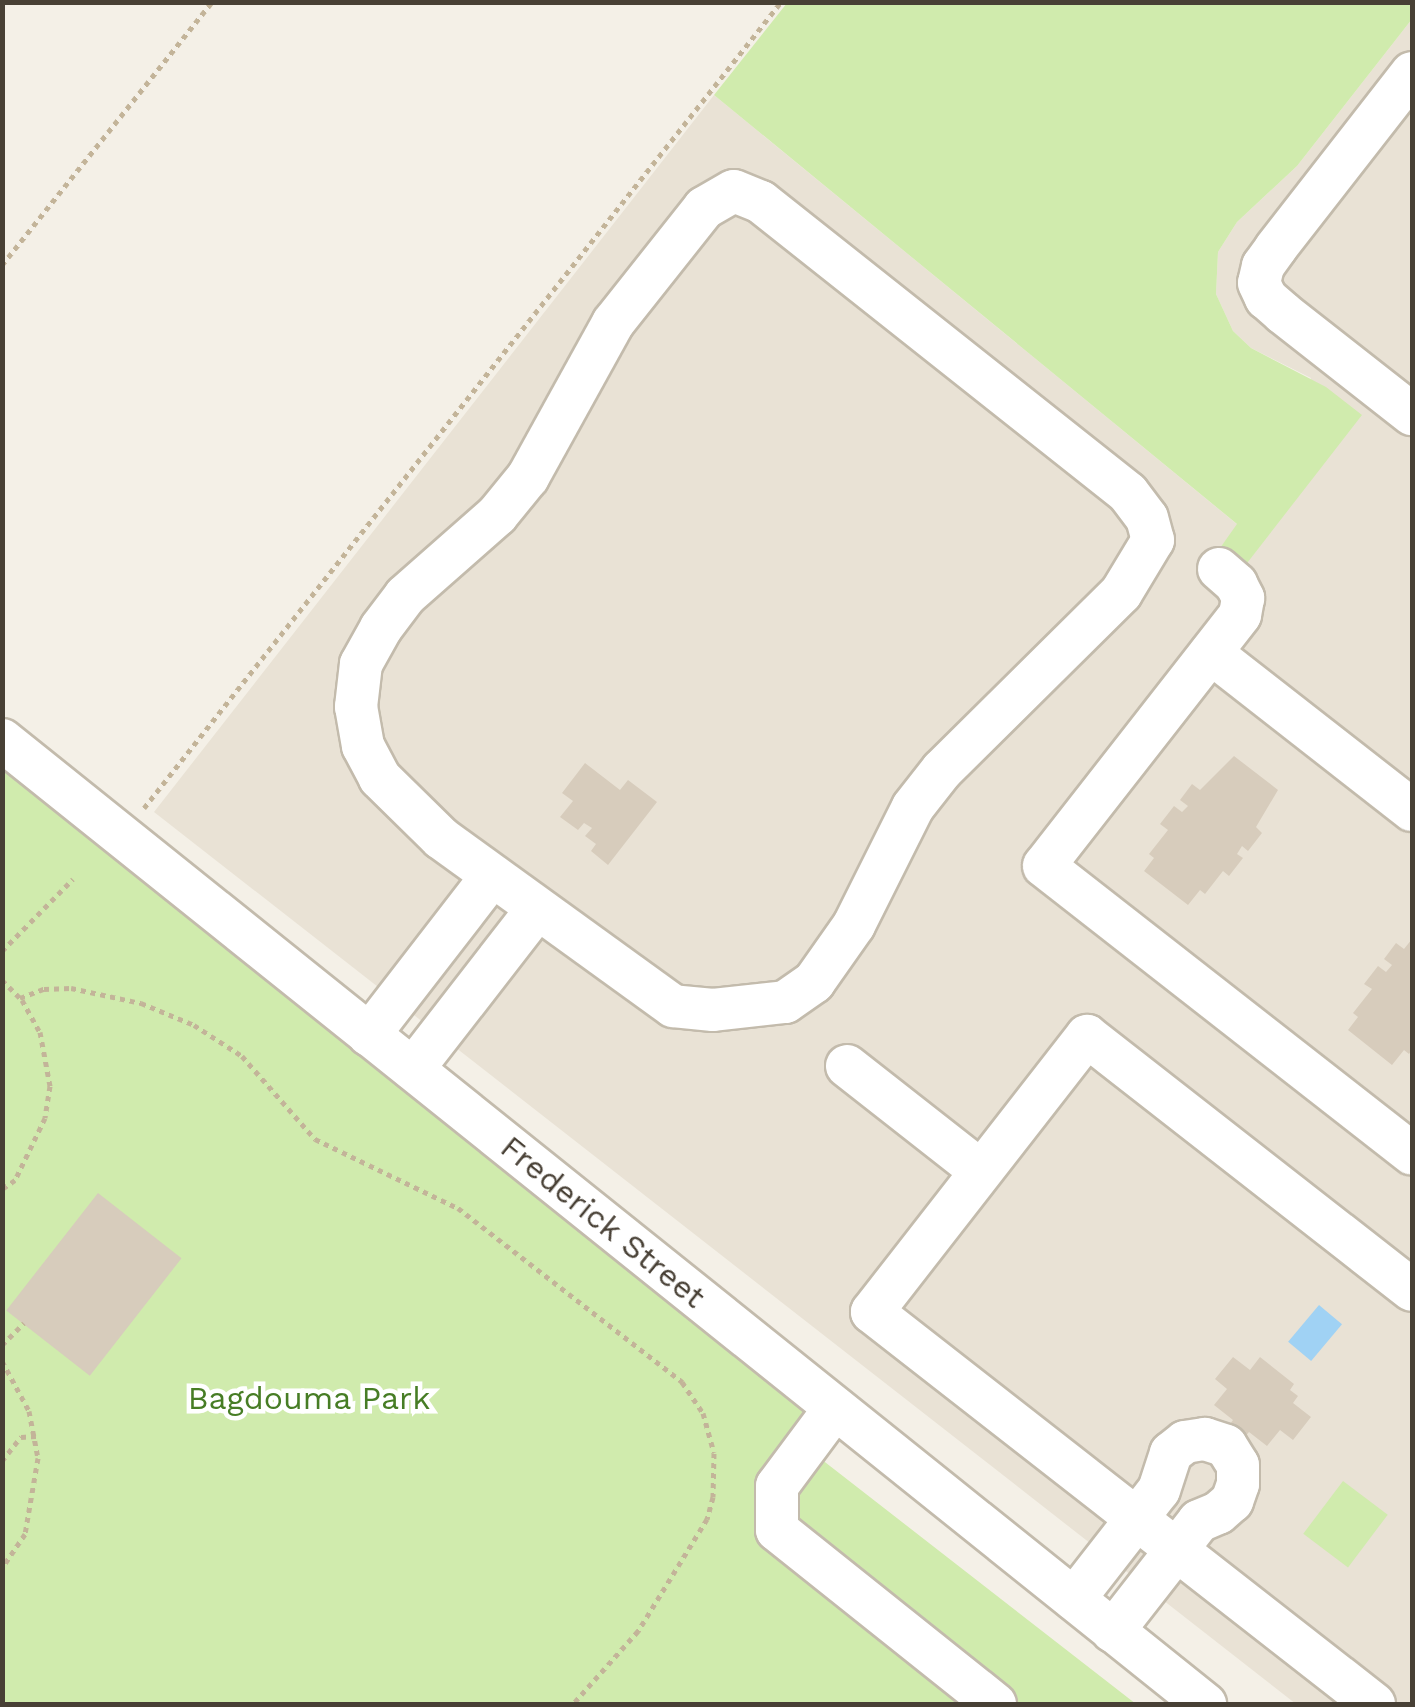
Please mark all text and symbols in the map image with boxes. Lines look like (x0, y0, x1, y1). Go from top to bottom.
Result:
street label: Frederick Street (493, 1128, 713, 1316)
park label: Bagdouma Park (187, 1379, 431, 1417)

